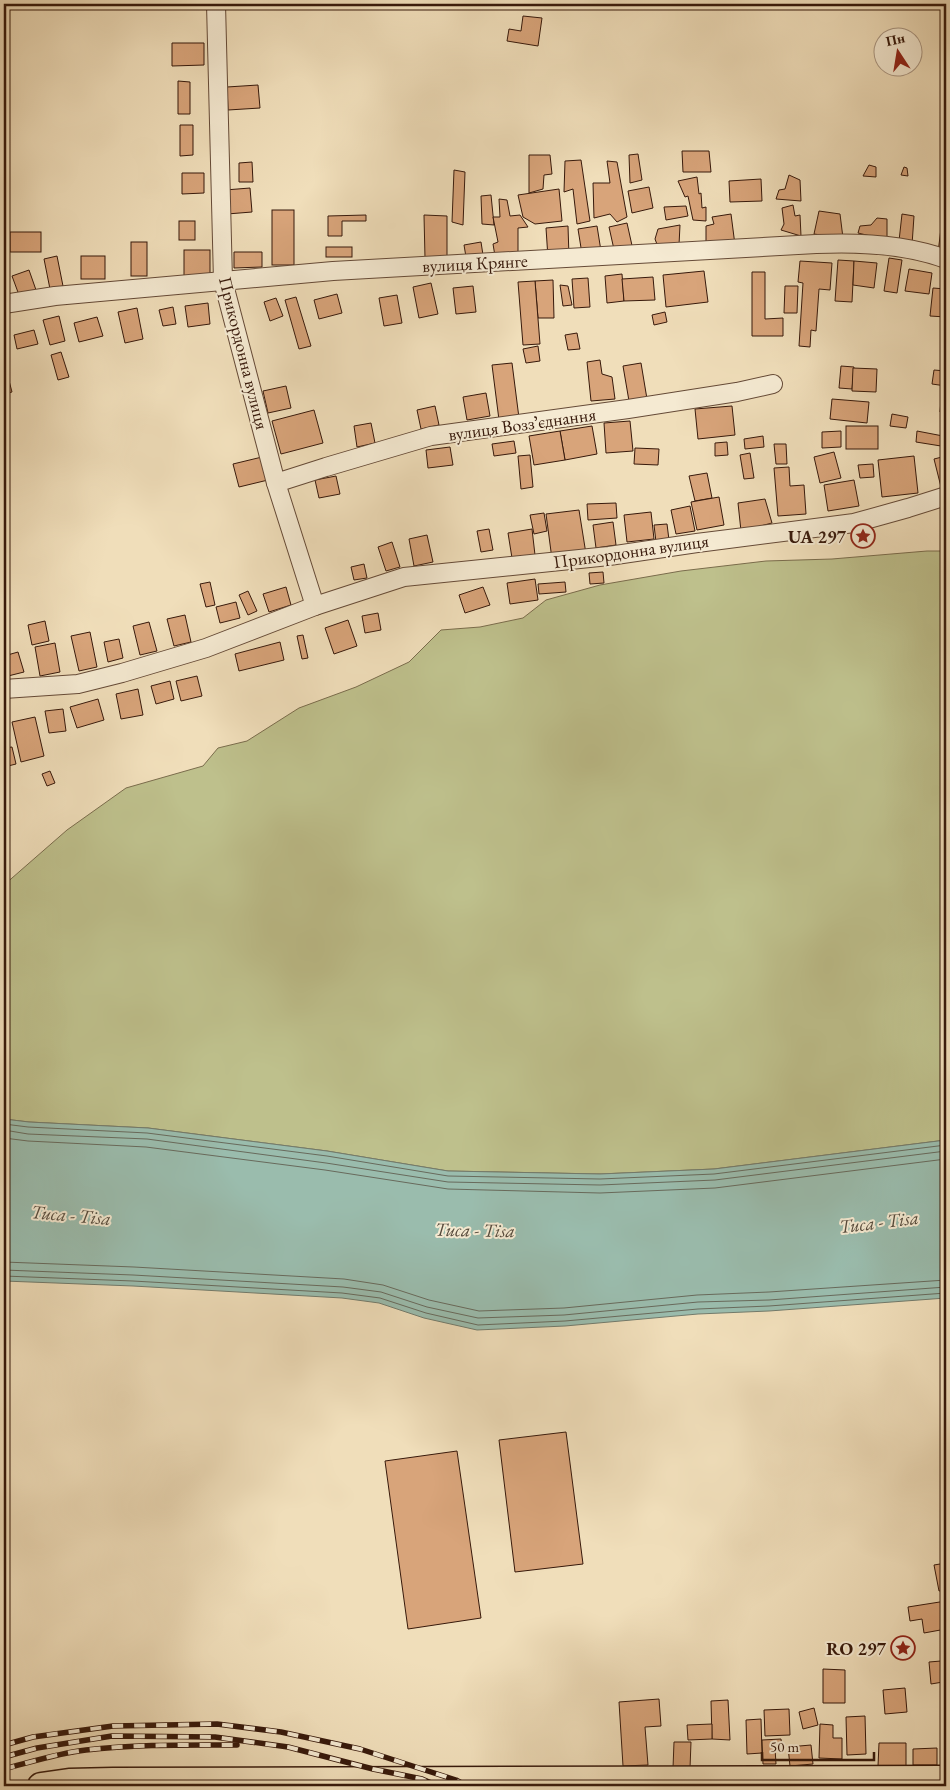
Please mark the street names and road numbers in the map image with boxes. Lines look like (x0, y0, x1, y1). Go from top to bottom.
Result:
street label: вулиця Крянге (422, 249, 528, 277)
street label: Прикордонна вулиця (214, 274, 274, 432)
street label: вулиця Воззʼєднання (447, 402, 597, 446)
street label: Прикордонна вулиця (552, 529, 710, 573)

